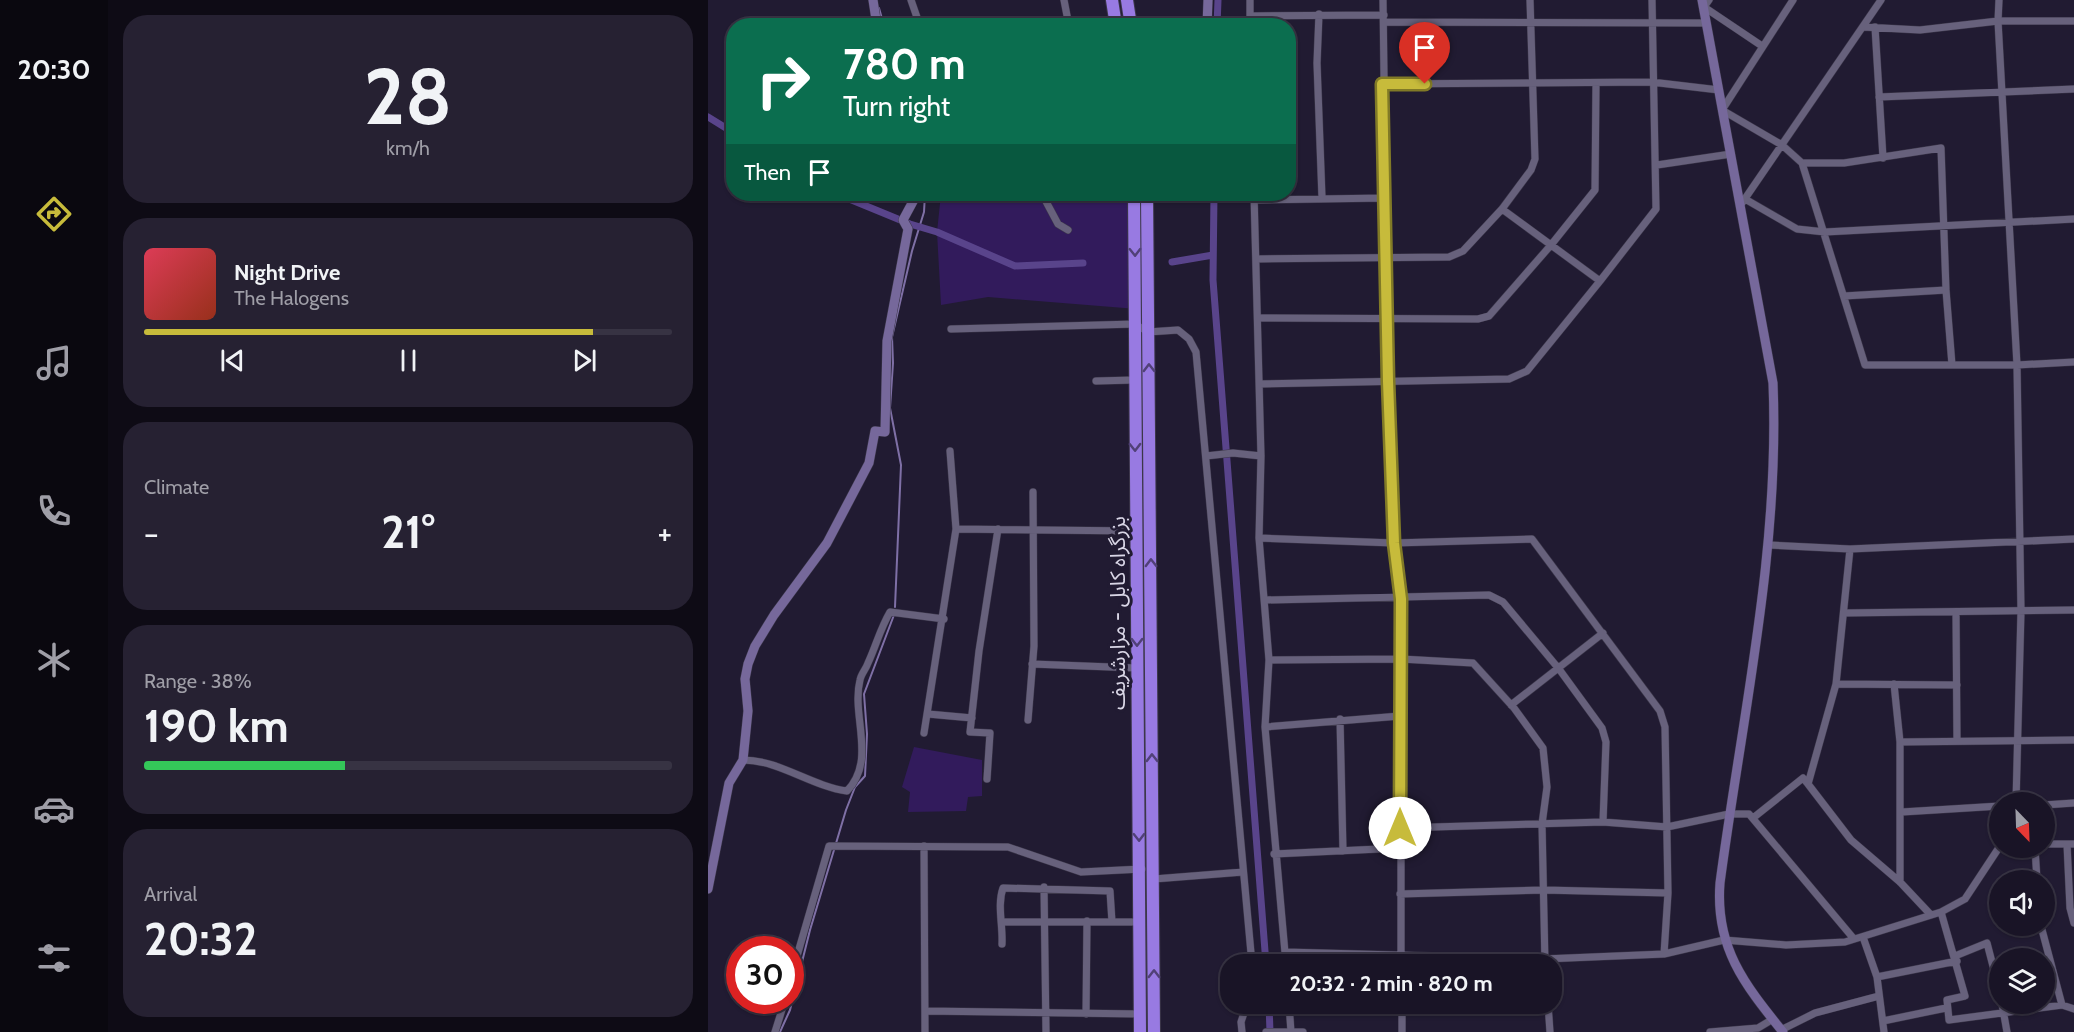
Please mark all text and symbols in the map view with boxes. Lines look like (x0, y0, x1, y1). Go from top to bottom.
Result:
pin (1399, 22, 1450, 84)
icon: arrive (1408, 31, 1441, 64)
text: 780 m (843, 38, 965, 90)
icon: right (744, 42, 822, 120)
text: 28 (364, 49, 452, 144)
text: 20:30 (18, 53, 90, 86)
text: Turn right (843, 90, 950, 123)
text: km/h (386, 136, 430, 160)
icon: arrive (803, 156, 836, 189)
text: Then (744, 159, 791, 186)
icon: directions (33, 193, 75, 235)
one-way arrow (1129, 247, 1142, 256)
text: Night Drive (234, 259, 340, 286)
text: The Halogens (234, 286, 349, 310)
icon: music (33, 342, 75, 384)
icon: previous (216, 344, 249, 377)
icon: pause (392, 344, 425, 377)
icon: next (568, 344, 601, 377)
one-way arrow (1142, 363, 1155, 372)
one-way arrow (1129, 442, 1141, 451)
text: Climate (144, 475, 209, 499)
icon: phone (33, 490, 75, 532)
text: 21° (381, 505, 435, 559)
text: − (144, 513, 159, 553)
text: + (657, 513, 672, 553)
street label: بزرگراه کابل - مزارشریف (1105, 516, 1130, 710)
one-way arrow (1144, 558, 1157, 567)
one-way arrow (1131, 637, 1143, 646)
icon: climate (33, 639, 75, 681)
text: Range · 38% (144, 669, 252, 693)
text: 190 km (144, 699, 289, 753)
one-way arrow (1146, 753, 1159, 762)
icon: car (33, 788, 75, 830)
north arrow (1989, 792, 2055, 858)
map controls (1989, 792, 2055, 1014)
position arrow (1368, 796, 1432, 860)
one-way arrow (1133, 832, 1145, 841)
button: sound (1989, 870, 2055, 936)
text: Arrival (144, 882, 197, 906)
text: 20:32 (144, 912, 258, 966)
speed limit sign: 30 (726, 936, 804, 1014)
icon: filters (33, 937, 75, 979)
button: layers (1989, 948, 2055, 1014)
one-way arrow (1148, 969, 1160, 978)
text: 20:32 · 2 min · 820 m (1289, 970, 1493, 997)

